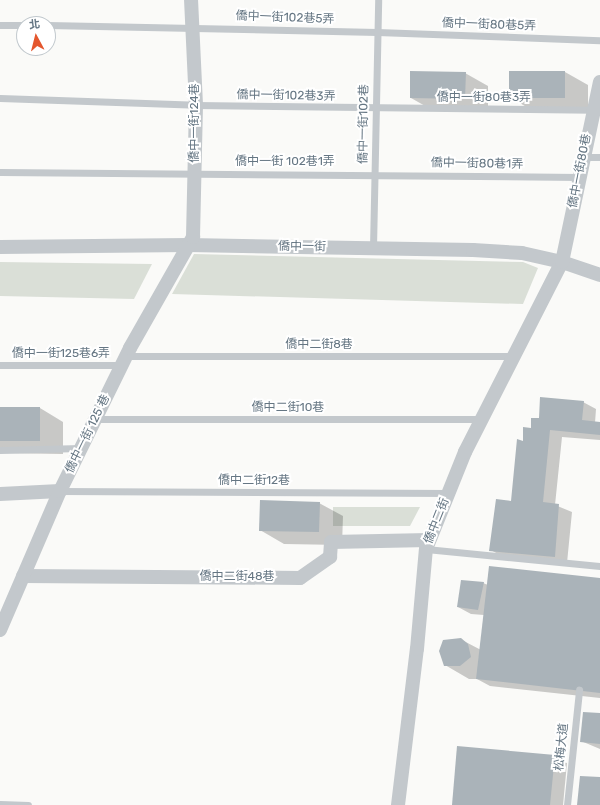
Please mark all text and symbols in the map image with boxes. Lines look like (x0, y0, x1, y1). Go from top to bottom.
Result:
street label: 僑中一街102巷5弄 (235, 9, 335, 27)
north arrow (16, 16, 56, 56)
street label: 僑中一街80巷5弄 (442, 16, 536, 34)
text: 北 (28, 17, 41, 32)
street label: 僑中一街124巷 (188, 83, 202, 163)
street label: 僑中一街102巷 (356, 84, 372, 164)
street label: 僑中一街102巷3弄 (236, 88, 336, 104)
street label: 僑中一街80巷3弄 (437, 91, 531, 105)
street label: 僑中一街80巷 (566, 133, 594, 209)
street label: 僑中一街 102巷1弄 (235, 155, 335, 169)
street label: 僑中一街80巷1弄 (431, 156, 523, 172)
street label: 僑中一街 (278, 239, 326, 255)
street label: 僑中二街8巷 (285, 338, 353, 352)
street label: 僑中一街125巷6弄 (12, 347, 110, 361)
street label: 僑中一街 125 巷 (63, 393, 113, 475)
street label: 僑中二街10巷 (252, 401, 324, 415)
street label: 僑中二街12巷 (218, 474, 290, 488)
street label: 僑中二街 (421, 496, 453, 546)
street label: 僑中二街48巷 (199, 570, 275, 584)
street label: 松梅大道 (552, 722, 572, 772)

